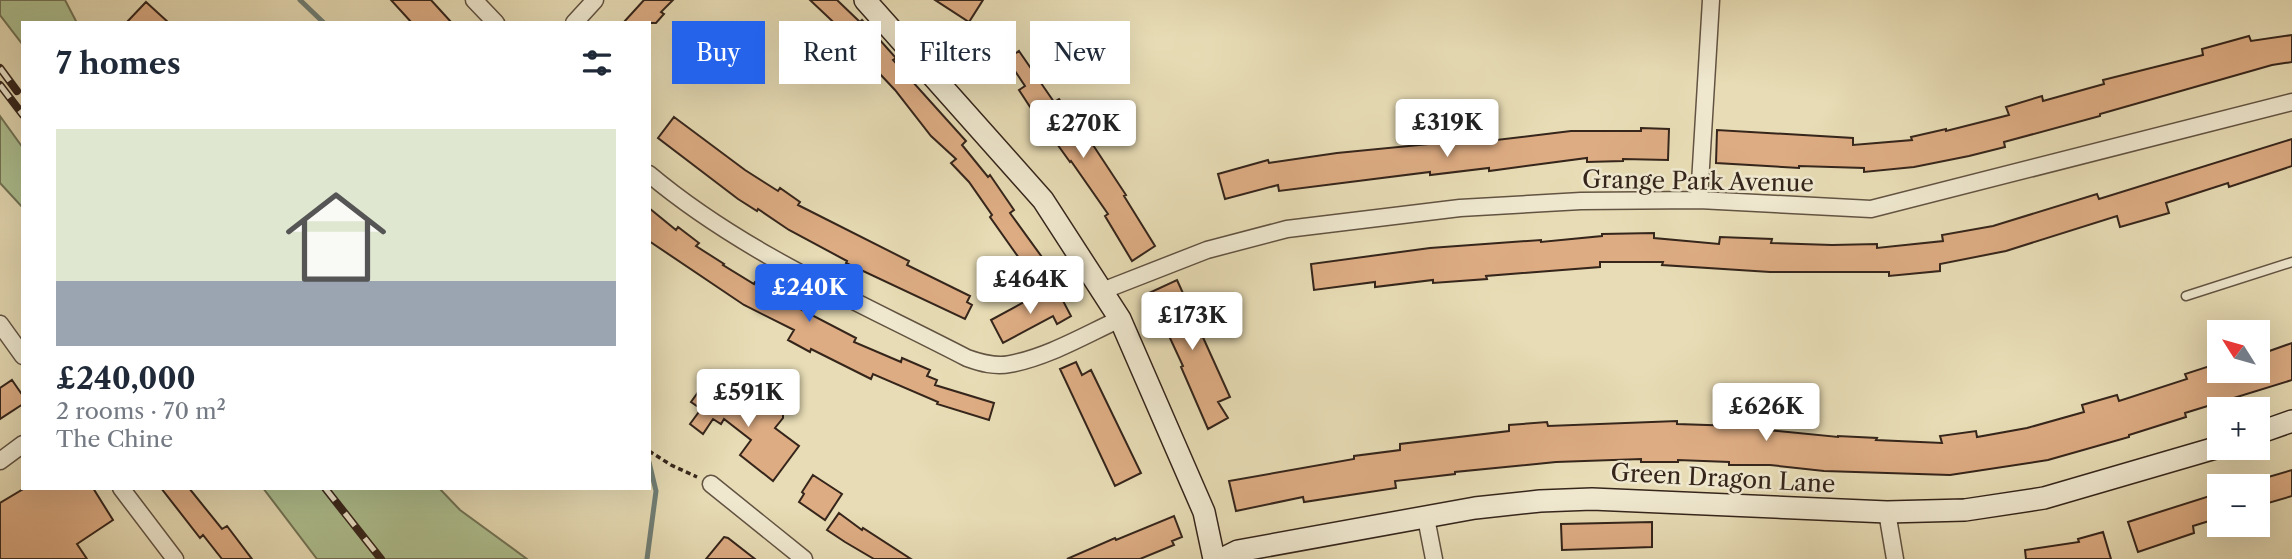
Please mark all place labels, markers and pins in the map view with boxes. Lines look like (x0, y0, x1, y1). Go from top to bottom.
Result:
pin: £270K (1034, 100, 1132, 160)
pin: £319K (1398, 100, 1496, 159)
pin: £464K (981, 256, 1079, 316)
pin: £240K (760, 264, 858, 324)
pin: £173K (1143, 292, 1241, 352)
pin: £591K (699, 370, 797, 429)
pin: £626K (1717, 384, 1815, 443)

